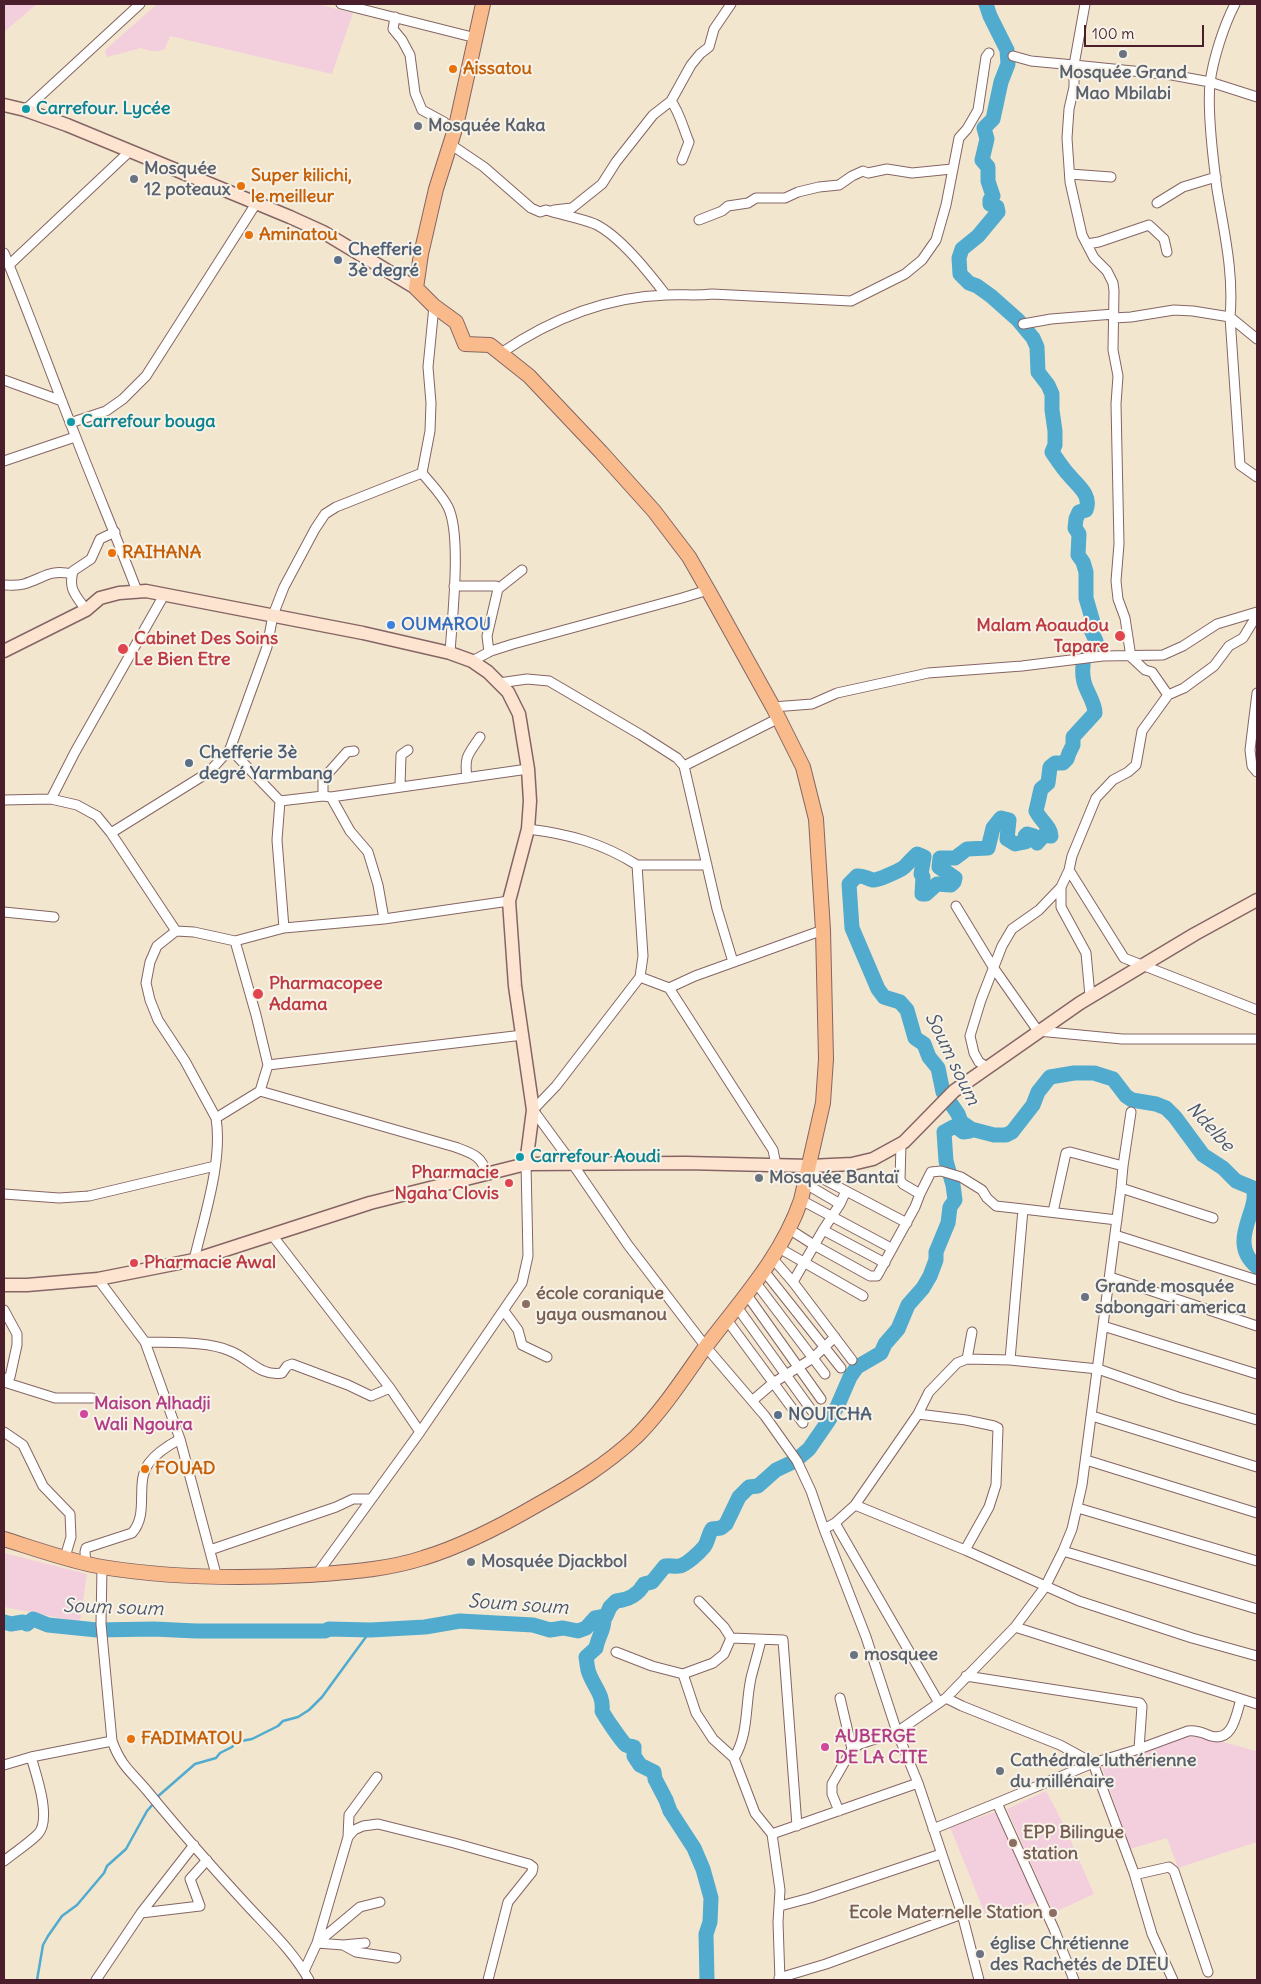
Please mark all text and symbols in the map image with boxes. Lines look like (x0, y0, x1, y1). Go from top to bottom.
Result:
scale bar (1086, 15, 1206, 47)
text: 100 m (1092, 24, 1134, 43)
marker: Mosquée Grand Mao Mbilabi (1117, 48, 1129, 60)
place label: Aissatou (463, 58, 532, 80)
place label: Mosquée Grand Mao Mbilabi (1059, 62, 1187, 104)
marker: Aissatou (447, 63, 459, 75)
place label: Carrefour. Lycée (36, 98, 170, 120)
marker: Carrefour. Lycée (20, 103, 32, 115)
place label: Mosquée Kaka (428, 115, 545, 137)
marker: Mosquée Kaka (412, 120, 424, 132)
place label: Mosquée 12 poteaux (144, 158, 231, 200)
place label: Super kilichi, le meilleur (251, 165, 352, 208)
marker: Mosquée 12 poteaux (128, 173, 140, 185)
marker: Super kilichi, le meilleur (235, 180, 247, 192)
place label: Aminatou (259, 224, 338, 246)
marker: Aminatou (243, 229, 255, 241)
place label: Chefferie 3è degré (348, 239, 422, 282)
marker: Chefferie 3è degré (332, 254, 344, 266)
place label: Carrefour bouga (81, 411, 216, 433)
marker: Carrefour bouga (65, 416, 77, 428)
place label: RAIHANA (122, 542, 201, 564)
marker: RAIHANA (106, 547, 118, 559)
place label: OUMAROU (401, 614, 491, 636)
place label: Malam Aoaudou Tapare (976, 615, 1109, 658)
marker: OUMAROU (385, 619, 397, 631)
place label: Cabinet Des Soins Le Bien Etre (134, 628, 278, 670)
marker: Malam Aoaudou Tapare (1113, 629, 1127, 643)
marker: Cabinet Des Soins Le Bien Etre (116, 642, 130, 656)
place label: Chefferie 3è degré Yarmbang (199, 742, 333, 784)
marker: Chefferie 3è degré Yarmbang (183, 757, 195, 769)
place label: Pharmacopee Adama (269, 973, 383, 1016)
marker: Pharmacopee Adama (251, 987, 265, 1001)
water label: Soum soum (920, 1009, 984, 1109)
water label: Ndelbe (1181, 1098, 1239, 1156)
place label: Carrefour Aoudi (530, 1146, 660, 1168)
marker: Carrefour Aoudi (514, 1151, 526, 1163)
place label: Pharmacie Ngaha Clovis (394, 1162, 499, 1204)
place label: Mosquée Bantaï (769, 1167, 899, 1189)
marker: Mosquée Bantaï (753, 1172, 765, 1184)
marker: Pharmacie Ngaha Clovis (503, 1177, 515, 1189)
place label: Pharmacie Awal (144, 1252, 276, 1274)
marker: Pharmacie Awal (128, 1257, 140, 1269)
place label: Grande mosquée sabongari america (1095, 1276, 1246, 1318)
place label: école coranique yaya ousmanou (536, 1283, 667, 1326)
marker: Grande mosquée sabongari america (1079, 1291, 1091, 1303)
marker: école coranique yaya ousmanou (520, 1298, 532, 1310)
place label: Maison Alhadji Wali Ngoura (94, 1393, 211, 1436)
place label: NOUTCHA (788, 1404, 872, 1426)
marker: Maison Alhadji Wali Ngoura (78, 1408, 90, 1420)
marker: NOUTCHA (772, 1409, 784, 1421)
place label: FOUAD (155, 1458, 216, 1480)
marker: FOUAD (139, 1463, 151, 1475)
place label: Mosquée Djackbol (481, 1551, 627, 1573)
marker: Mosquée Djackbol (465, 1556, 477, 1568)
water label: Soum soum (467, 1590, 569, 1620)
water label: Soum soum (62, 1595, 164, 1621)
place label: mosquee (864, 1644, 938, 1666)
marker: mosquee (848, 1649, 860, 1661)
place label: AUBERGE DE LA CITE (835, 1726, 928, 1768)
place label: FADIMATOU (141, 1728, 243, 1750)
marker: FADIMATOU (125, 1733, 137, 1745)
marker: AUBERGE DE LA CITE (819, 1741, 831, 1753)
place label: Cathédrale luthérienne du millénaire (1010, 1750, 1196, 1792)
marker: Cathédrale luthérienne du millénaire (994, 1765, 1006, 1777)
place label: EPP Bilingue station (1023, 1822, 1124, 1865)
marker: EPP Bilingue station (1007, 1837, 1019, 1849)
place label: Ecole Maternelle Station (849, 1902, 1043, 1924)
marker: Ecole Maternelle Station (1047, 1907, 1059, 1919)
place label: église Chrétienne des Rachetés de DIEU (990, 1933, 1169, 1976)
marker: église Chrétienne des Rachetés de DIEU (974, 1948, 986, 1960)

